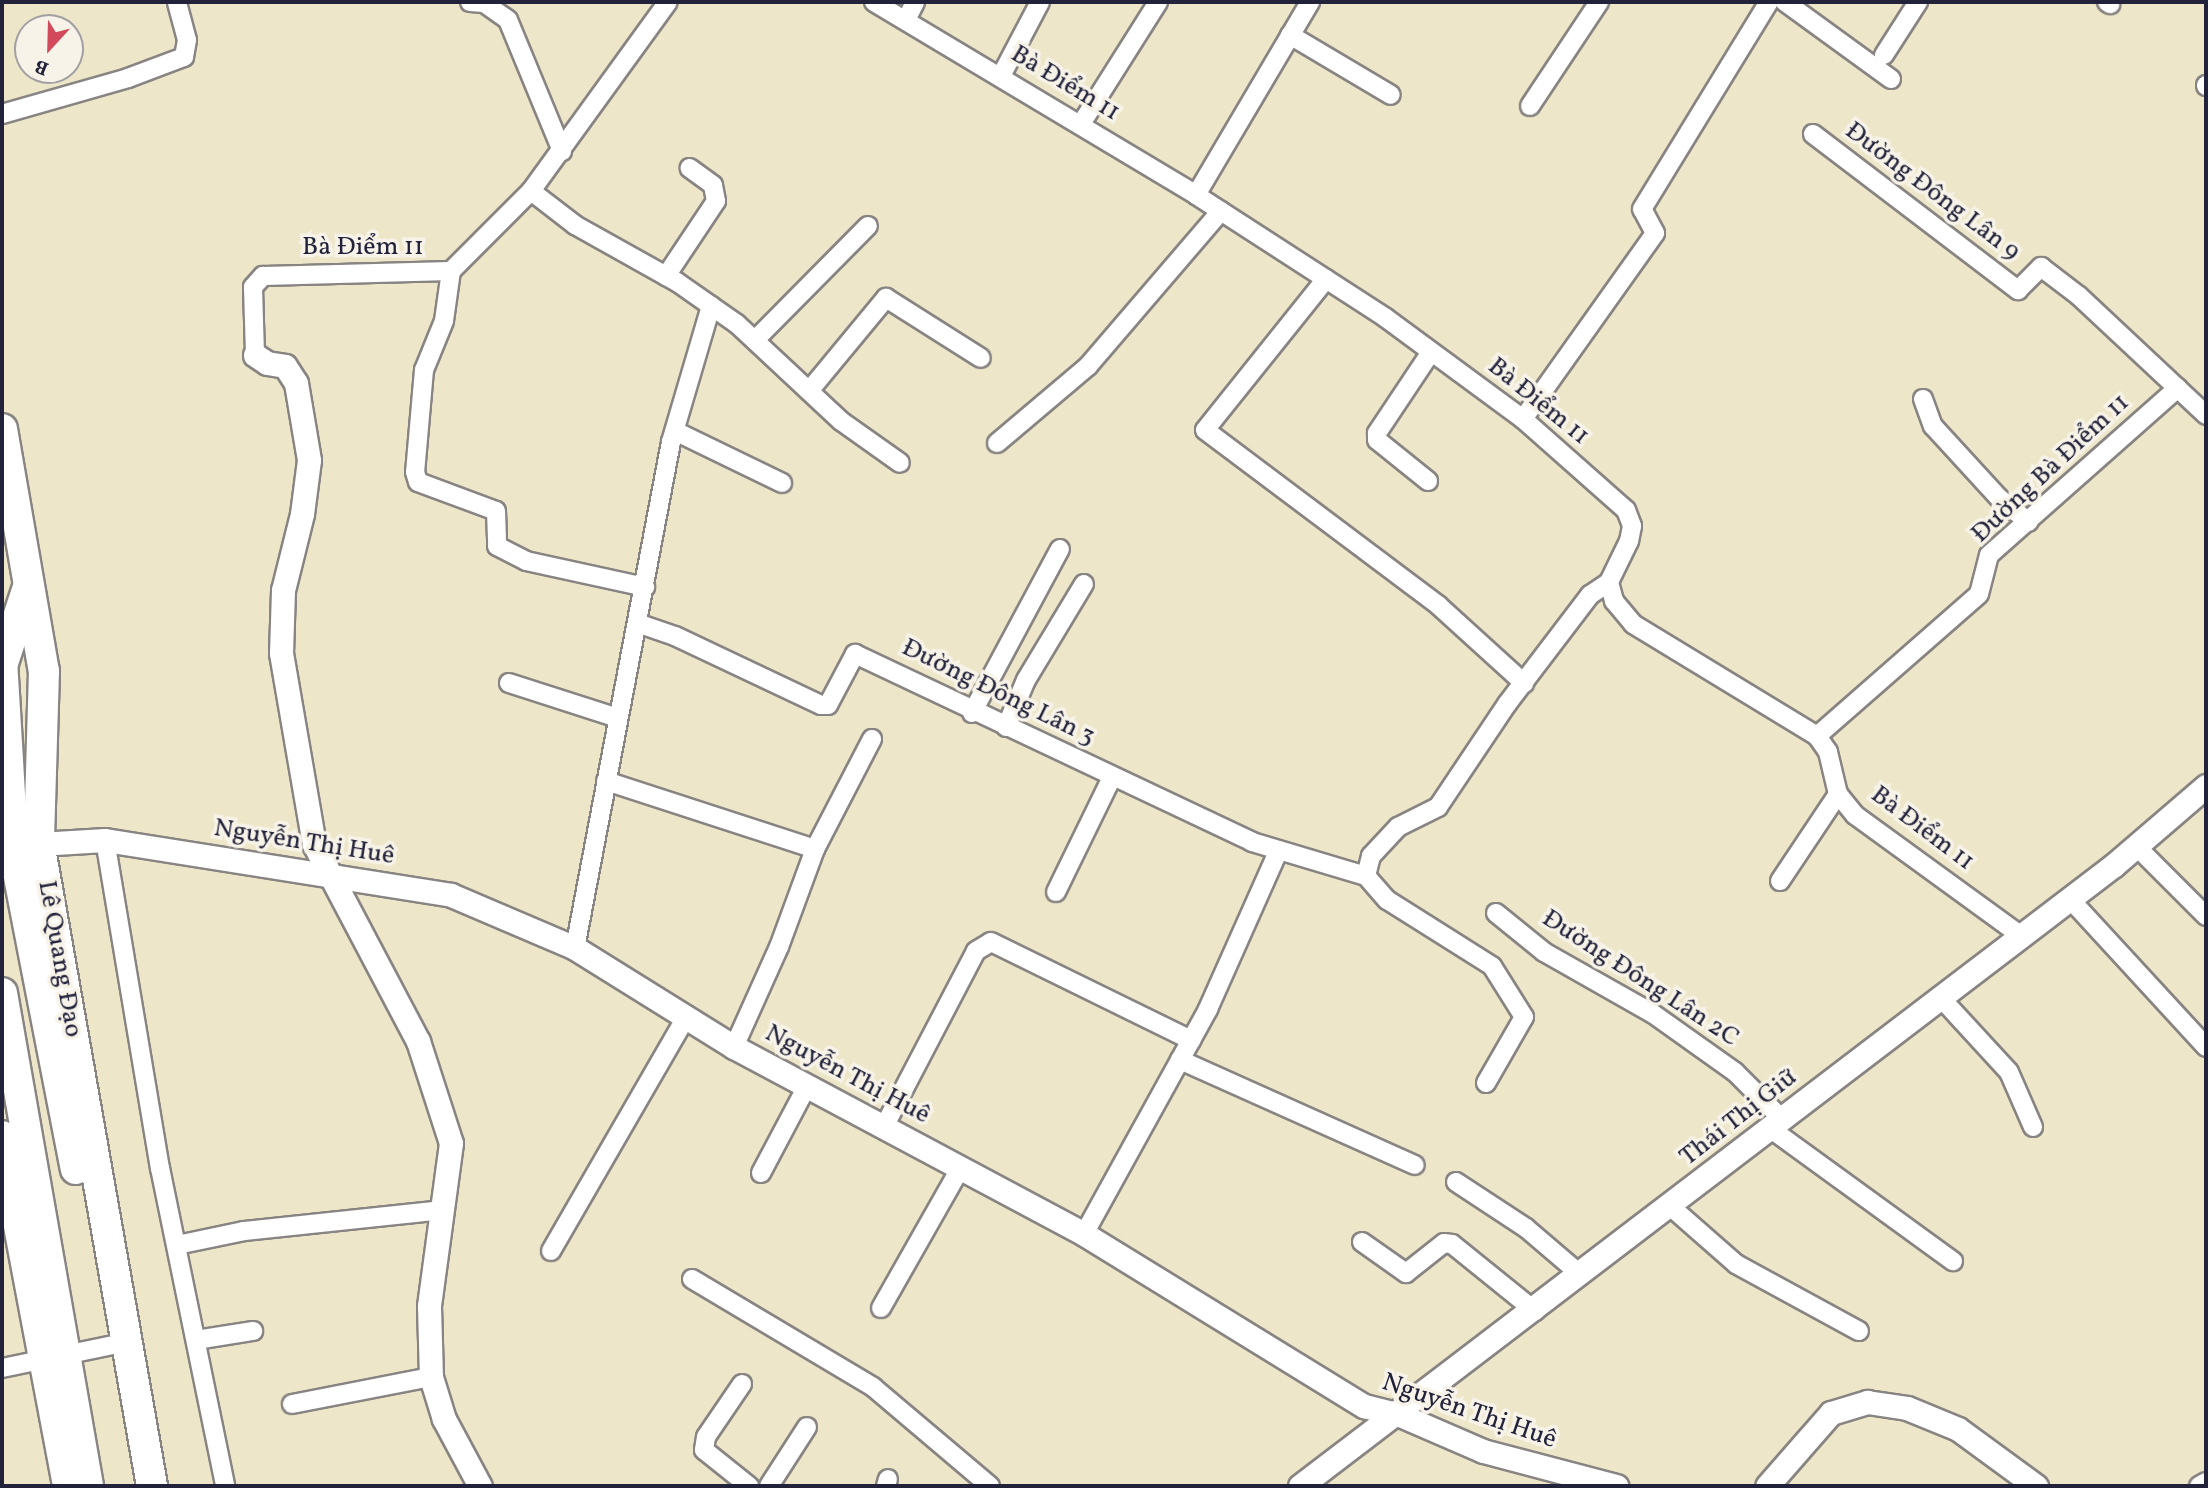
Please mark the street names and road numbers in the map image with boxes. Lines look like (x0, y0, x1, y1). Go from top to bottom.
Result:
street label: Bà Điểm 11 (1005, 39, 1125, 129)
street label: Đường Đông Lân 9 (1838, 116, 2026, 268)
street label: Bà Điểm 11 (302, 232, 424, 264)
street label: Bà Điểm 11 (1481, 352, 1595, 452)
street label: Đường Bà Điểm 11 (1966, 388, 2136, 550)
street label: Đường Đông Lân 3 (896, 633, 1100, 753)
street label: Bà Điểm 11 (1864, 780, 1980, 878)
street label: Nguyễn Thị Huê (211, 813, 397, 873)
street label: Lê Quang Đạo (30, 878, 88, 1040)
street label: Đường Đông Lân 2C (1536, 904, 1744, 1054)
street label: Nguyễn Thị Huê (759, 1018, 935, 1132)
street label: Thái Thị Giữ (1674, 1062, 1804, 1174)
street label: Nguyễn Thị Huê (1377, 1367, 1561, 1457)

